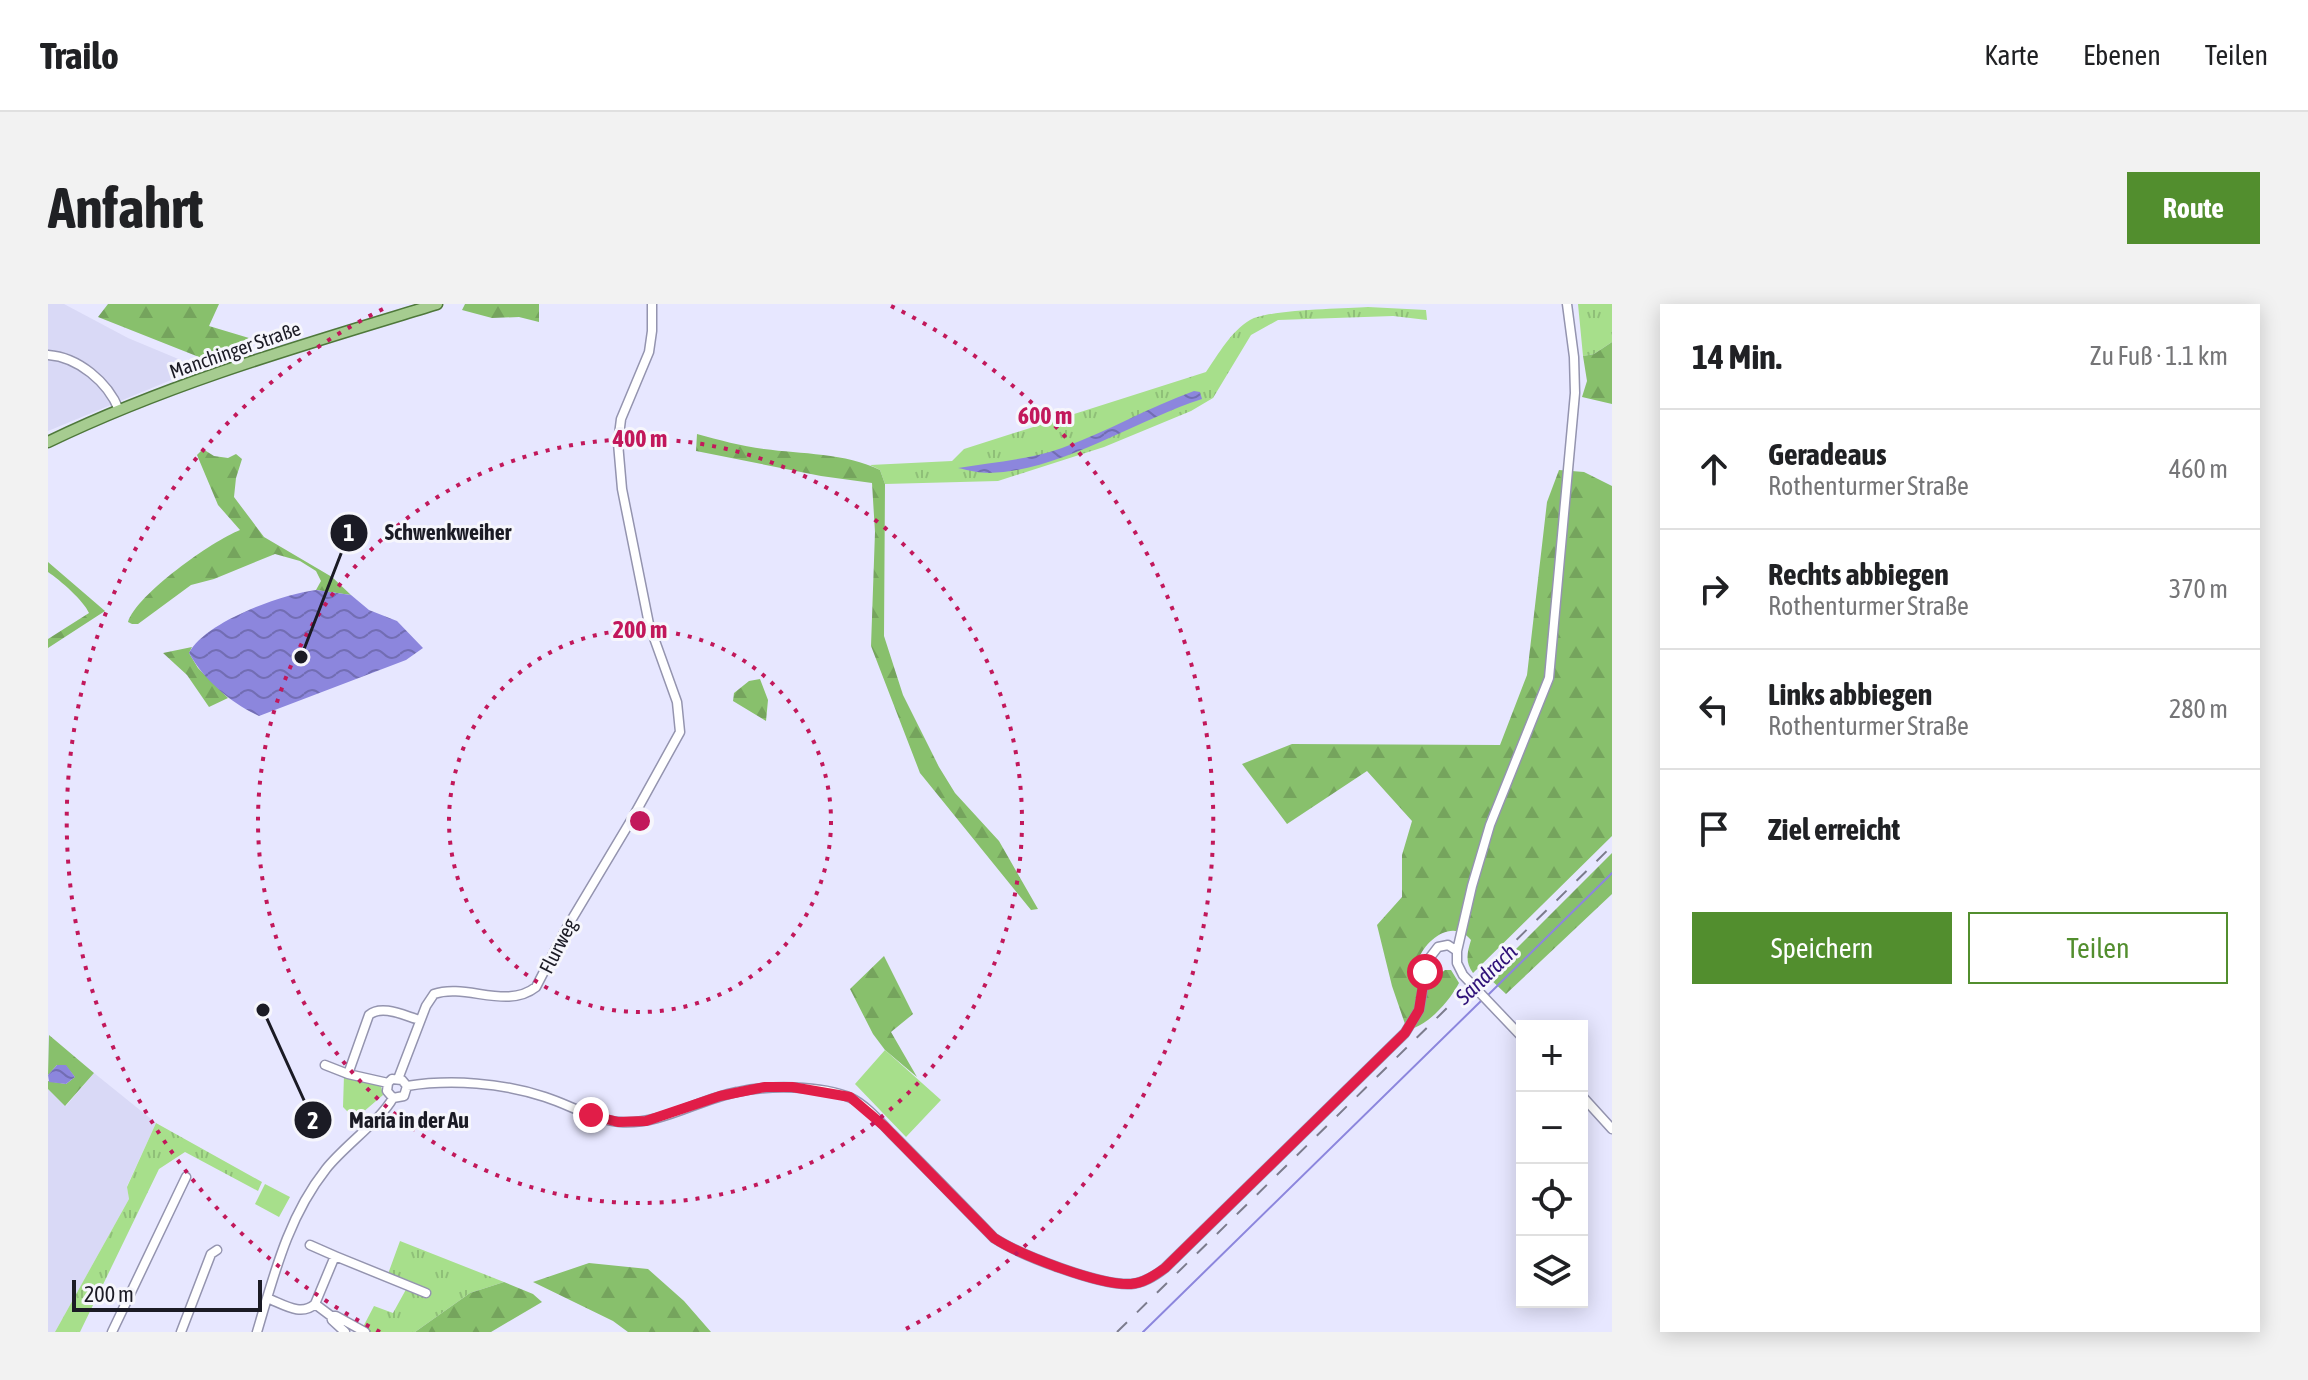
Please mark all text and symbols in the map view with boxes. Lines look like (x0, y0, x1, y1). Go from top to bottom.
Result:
text: Trailo (40, 34, 119, 77)
text: Karte (1984, 39, 2039, 71)
text: Ebenen (2083, 39, 2161, 71)
text: Teilen (2205, 39, 2268, 71)
button: Route (2127, 172, 2260, 244)
text: Anfahrt (48, 176, 203, 240)
street label: Manchinger Straße (166, 316, 303, 383)
text: 14 Min. (1692, 337, 1782, 376)
text: Zu Fuß · 1.1 km (2090, 341, 2228, 371)
text: 600 m (1018, 402, 1072, 429)
text: 400 m (612, 425, 667, 452)
text: Geradeaus (1768, 437, 1887, 471)
icon: ahead (1692, 447, 1736, 491)
text: 460 m (2169, 454, 2228, 484)
text: Rothenturmer Straße (1768, 471, 1969, 501)
callout: Schwenkweiher (329, 510, 528, 556)
text: 1 (343, 519, 355, 546)
text: Schwenkweiher (385, 519, 512, 545)
text: Rechts abbiegen (1768, 557, 1949, 591)
icon: right (1692, 567, 1736, 611)
text: 370 m (2169, 574, 2228, 604)
text: Rothenturmer Straße (1768, 591, 1969, 621)
text: 200 m (613, 616, 667, 643)
text: Links abbiegen (1768, 677, 1932, 711)
icon: left (1692, 687, 1736, 731)
text: 280 m (2169, 694, 2228, 724)
text: Rothenturmer Straße (1768, 711, 1969, 741)
centre of rings (626, 807, 654, 835)
icon: arrive (1692, 807, 1736, 851)
text: Ziel erreicht (1768, 812, 1900, 846)
button: Speichern (1692, 912, 1952, 984)
button: Teilen (1968, 912, 2228, 984)
street label: Flurweg (534, 914, 581, 977)
water label: Sandrach (1449, 938, 1522, 1010)
route start (1407, 954, 1443, 990)
map controls (1516, 1020, 1588, 1308)
button: + (1516, 1020, 1588, 1092)
button: − (1516, 1092, 1588, 1164)
callout: Maria in der Au (293, 1097, 485, 1143)
route end (573, 1097, 609, 1133)
text: 2 (307, 1107, 319, 1134)
text: Maria in der Au (349, 1107, 469, 1133)
button: locate (1516, 1164, 1588, 1236)
button: layers (1516, 1236, 1588, 1308)
scale bar (72, 1276, 262, 1312)
text: 200 m (84, 1281, 134, 1307)

